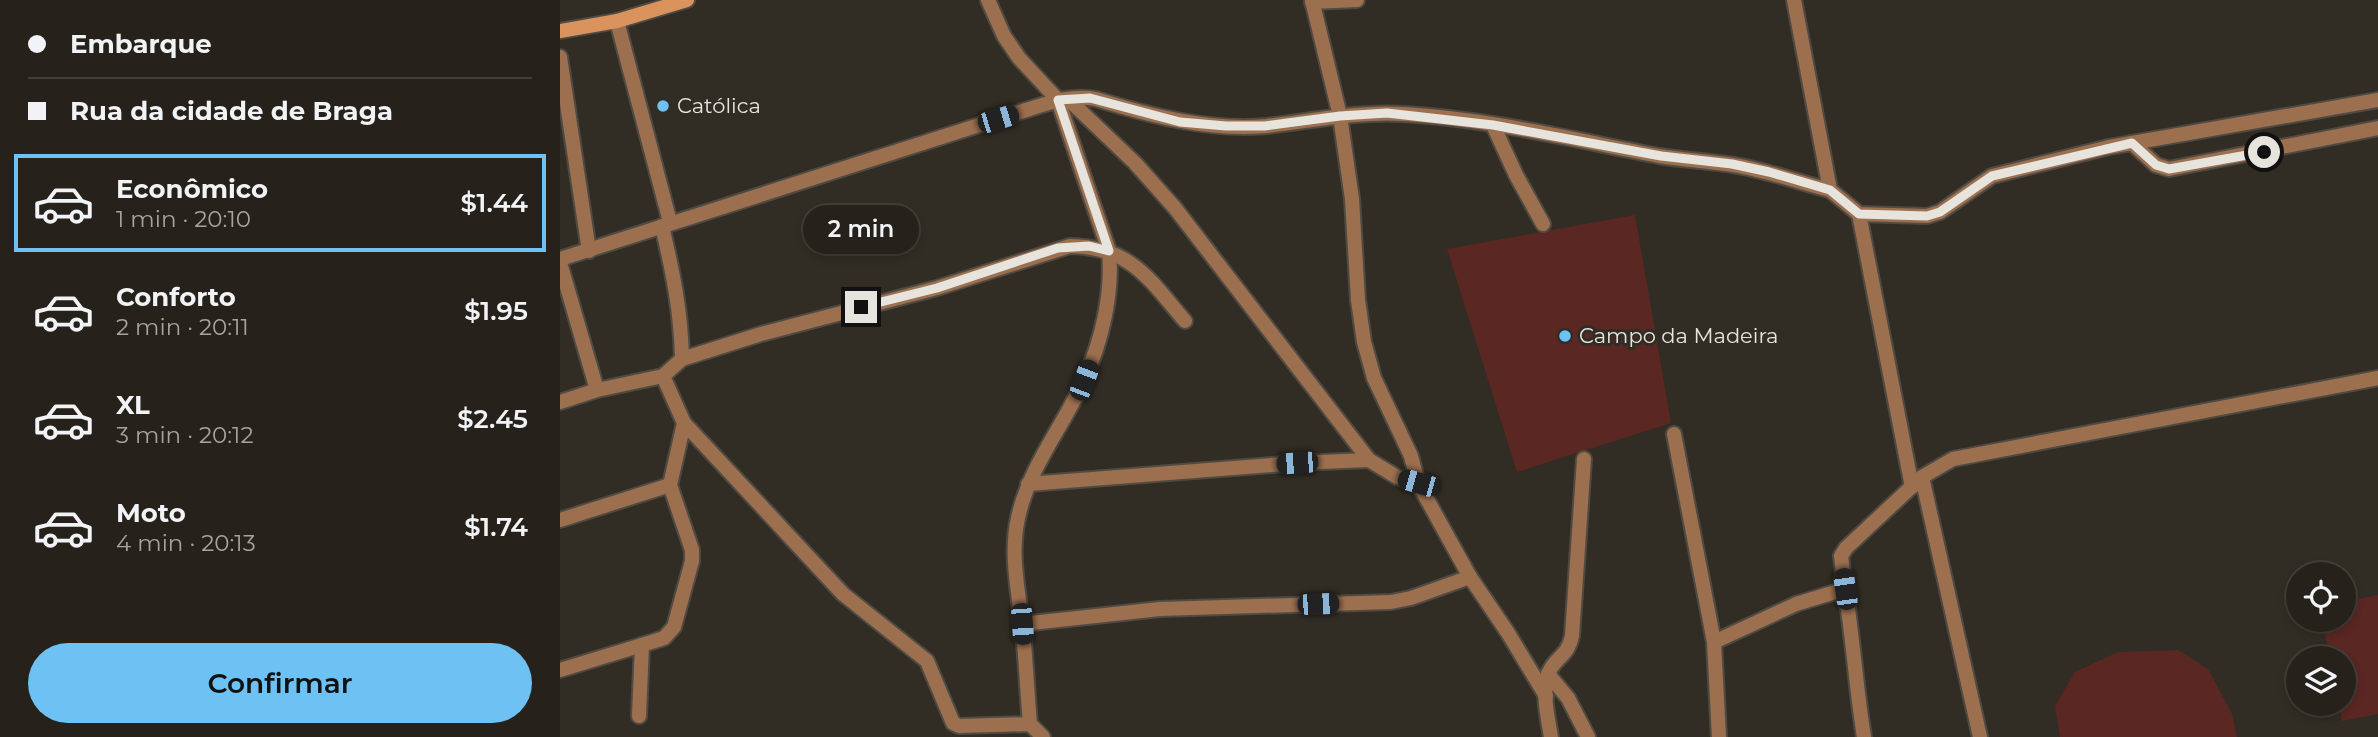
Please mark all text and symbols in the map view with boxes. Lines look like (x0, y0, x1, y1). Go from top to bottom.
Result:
text: Embarque (70, 28, 212, 60)
place label: Católica (677, 93, 761, 118)
text: Rua da cidade de Braga (70, 95, 393, 127)
marker: Católica (655, 98, 671, 114)
car (975, 103, 1022, 135)
route start (2248, 136, 2280, 168)
icon: car (32, 172, 95, 235)
text: Econômico (116, 173, 268, 205)
text: $1.44 (460, 187, 528, 219)
text: 1 min · 20:10 (116, 205, 251, 233)
callout: 2 min (803, 205, 919, 254)
text: 2 min (828, 215, 894, 243)
icon: car (32, 280, 95, 343)
text: Conforto (116, 281, 236, 313)
route end (845, 291, 877, 323)
text: $1.95 (464, 295, 528, 327)
text: 2 min · 20:11 (116, 313, 249, 341)
place label: Campo da Madeira (1579, 323, 1778, 348)
marker: Campo da Madeira (1557, 328, 1573, 344)
car (1067, 357, 1102, 403)
icon: car (32, 388, 95, 451)
text: XL (116, 389, 150, 421)
text: $2.45 (457, 403, 528, 435)
text: 3 min · 20:12 (116, 421, 253, 449)
car (1276, 451, 1319, 475)
car (1395, 467, 1442, 499)
icon: car (32, 496, 95, 559)
text: Moto (116, 497, 186, 529)
text: $1.74 (464, 511, 528, 543)
text: 4 min · 20:13 (116, 529, 256, 557)
map controls (2286, 562, 2356, 716)
button: locate (2286, 562, 2356, 632)
car (1832, 567, 1859, 611)
car (1297, 593, 1340, 615)
car (1011, 602, 1034, 646)
button: Confirmar (28, 643, 532, 723)
button: layers (2286, 646, 2356, 716)

